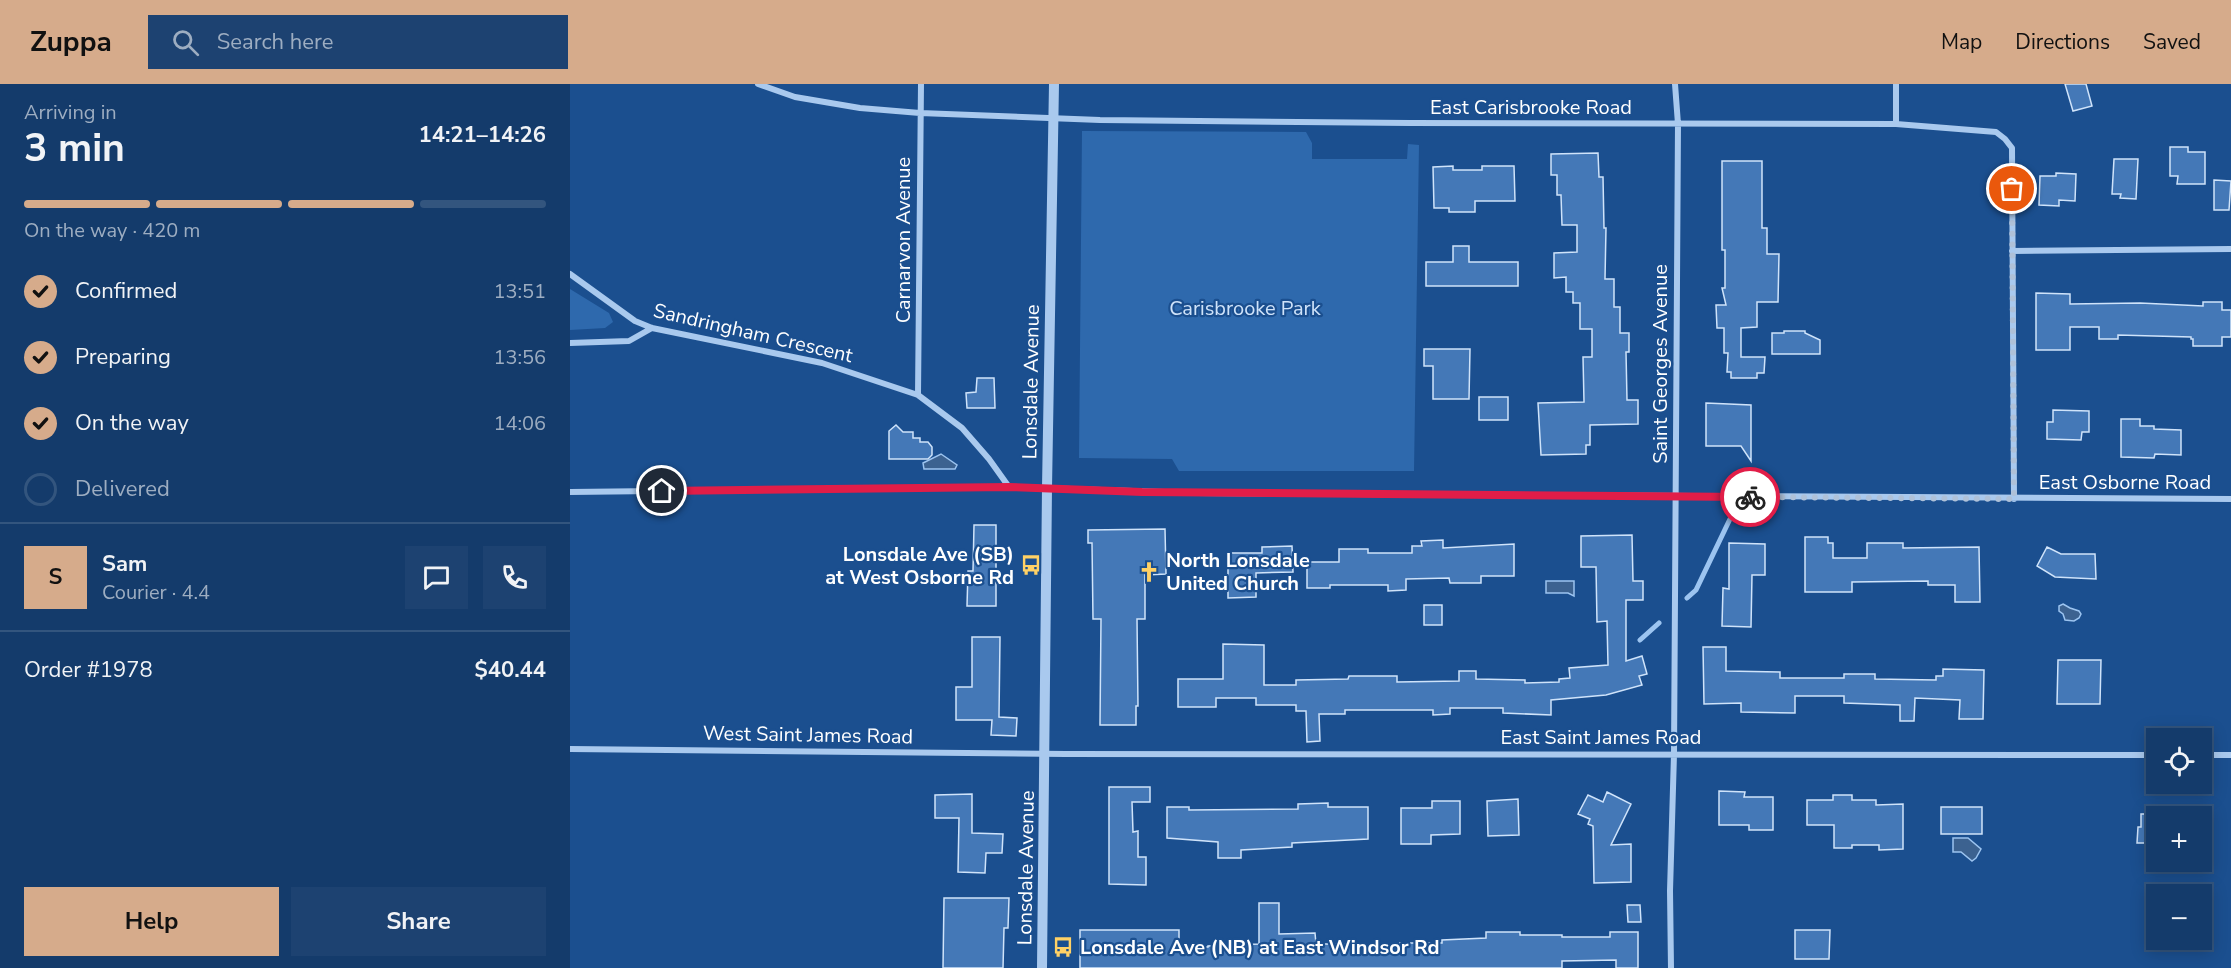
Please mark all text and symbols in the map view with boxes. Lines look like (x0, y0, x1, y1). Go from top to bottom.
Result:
search box (148, 15, 568, 69)
text: Zuppa (30, 23, 112, 61)
icon: search (169, 26, 202, 59)
text: Search here (217, 27, 333, 57)
text: Map (1941, 28, 1982, 56)
text: Directions (2015, 28, 2110, 56)
text: Saved (2143, 28, 2201, 56)
street label: East Carisbrooke Road (1430, 94, 1632, 121)
text: Arriving in (24, 99, 117, 126)
text: 14:21–14:26 (418, 120, 546, 150)
text: 3 min (24, 122, 125, 175)
street label: Carnarvon Avenue (890, 157, 917, 323)
pin (1986, 163, 2037, 214)
icon: bag (1995, 172, 2028, 205)
text: On the way · 420 m (24, 217, 200, 244)
street label: Saint Georges Avenue (1647, 264, 1674, 464)
icon: check (24, 275, 57, 308)
text: Confirmed (75, 276, 177, 306)
text: 13:51 (493, 278, 546, 305)
park label: Carisbrooke Park (1169, 295, 1322, 322)
street label: Sandringham Crescent (651, 297, 856, 369)
street label: Lonsdale Avenue (1016, 304, 1046, 460)
icon: check (24, 341, 57, 374)
text: Preparing (75, 342, 171, 372)
text: 13:56 (493, 344, 546, 371)
icon: check (24, 407, 57, 440)
text: On the way (75, 408, 189, 438)
text: 14:06 (493, 410, 546, 437)
pin (636, 465, 687, 516)
courier (1720, 467, 1780, 527)
street label: East Osborne Road (2039, 469, 2211, 496)
text: Delivered (75, 474, 170, 504)
icon: home (645, 474, 678, 507)
icon: bike (1734, 481, 1767, 514)
place label: Lonsdale Ave (SB) at West Osborne Rd (825, 541, 1014, 591)
button: chat (405, 546, 468, 609)
button: phone (483, 546, 546, 609)
place label: North Lonsdale United Church (1166, 547, 1310, 597)
text: Sam (102, 549, 147, 579)
bus stop icon: Lonsdale Ave (SB) at West Osborne Rd (1019, 553, 1043, 577)
church icon: North Lonsdale United Church (1137, 560, 1161, 584)
text: S (49, 562, 62, 592)
text: Courier · 4.4 (102, 579, 210, 606)
text: Order #1978 (24, 655, 153, 685)
text: $40.44 (475, 655, 546, 685)
street label: West Saint James Road (703, 720, 913, 750)
street label: East Saint James Road (1501, 724, 1701, 751)
map controls (2146, 728, 2212, 950)
button: locate (2146, 728, 2212, 794)
street label: Lonsdale Avenue (1011, 790, 1041, 946)
button: + (2146, 806, 2212, 872)
button: − (2146, 884, 2212, 950)
button: Help (24, 887, 279, 956)
button: Share (291, 887, 546, 956)
place label: Lonsdale Ave (NB) at East Windsor Rd (1080, 934, 1440, 961)
bus stop icon: Lonsdale Ave (NB) at East Windsor Rd (1051, 935, 1075, 959)

